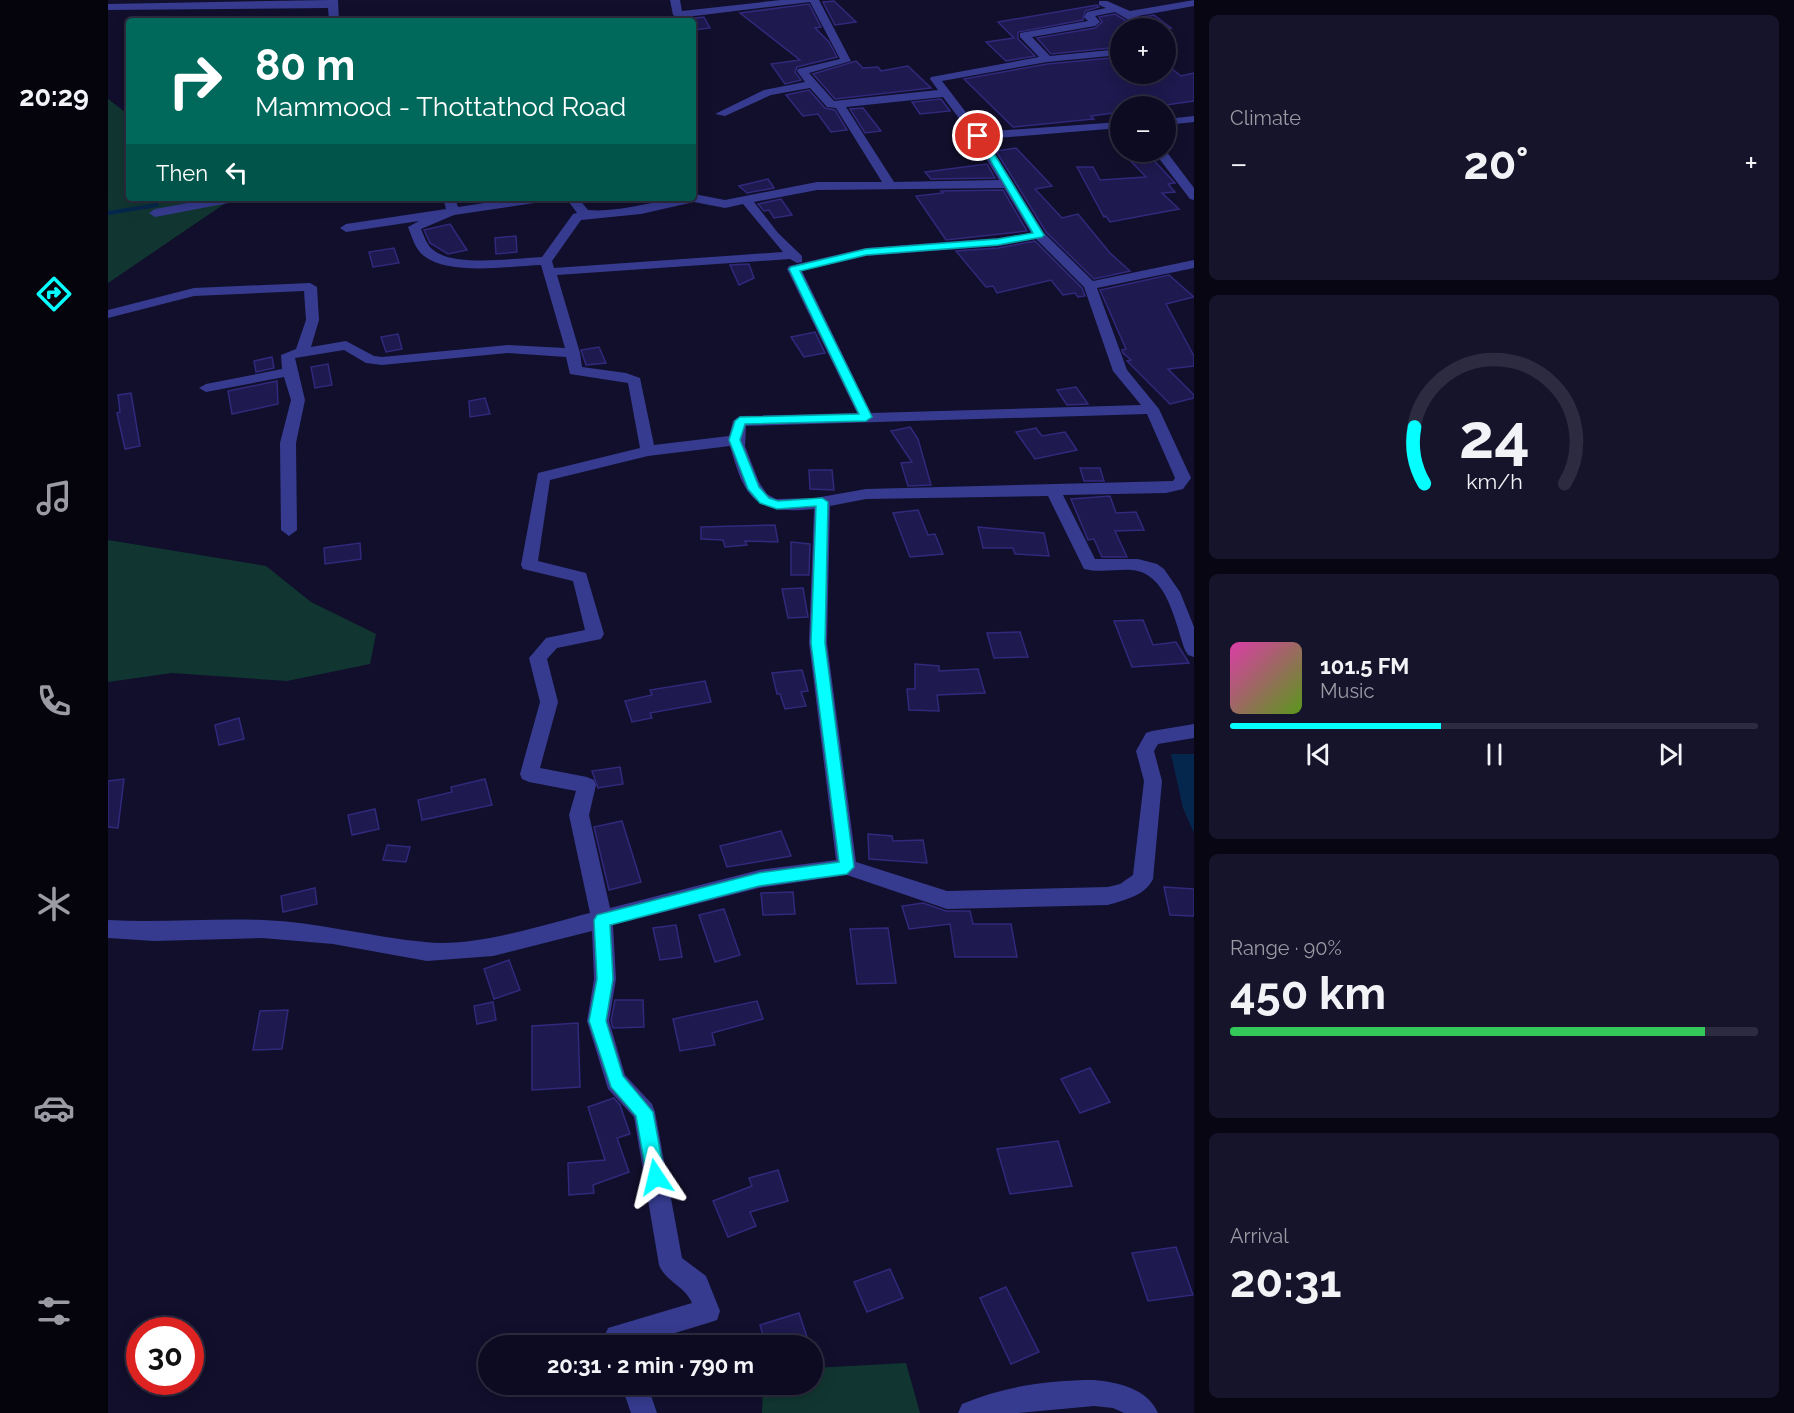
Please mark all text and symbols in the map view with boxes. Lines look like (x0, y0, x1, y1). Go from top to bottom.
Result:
map controls (1110, 18, 1176, 162)
button: + (1110, 18, 1176, 84)
text: 80 m (255, 41, 355, 90)
icon: right (156, 42, 234, 120)
text: 20:29 (19, 81, 89, 112)
text: Mammood - Thottathod Road (255, 91, 626, 122)
button: − (1110, 96, 1176, 162)
text: Climate (1230, 106, 1301, 130)
pin (952, 110, 1003, 161)
icon: arrive (961, 119, 994, 152)
text: 20° (1463, 137, 1529, 190)
text: − (1230, 144, 1248, 183)
text: + (1744, 144, 1758, 183)
icon: left (220, 156, 253, 189)
text: Then (156, 160, 208, 186)
icon: directions (33, 273, 75, 315)
text: 24 (1459, 399, 1529, 473)
text: km/h (1466, 469, 1522, 494)
icon: music (33, 477, 75, 519)
text: 101.5 FM (1320, 653, 1409, 679)
text: Music (1320, 679, 1374, 703)
icon: phone (33, 680, 75, 722)
icon: previous (1302, 738, 1335, 771)
icon: pause (1478, 738, 1511, 771)
icon: next (1654, 738, 1687, 771)
icon: climate (33, 883, 75, 925)
text: Range · 90% (1230, 936, 1342, 960)
text: 450 km (1230, 967, 1386, 1020)
icon: car (33, 1087, 75, 1129)
position arrow (624, 1145, 688, 1209)
text: Arrival (1230, 1224, 1289, 1248)
text: 20:31 (1230, 1255, 1341, 1308)
icon: filters (33, 1290, 75, 1332)
speed limit sign: 30 (126, 1317, 204, 1395)
text: 20:31 · 2 min · 790 m (547, 1352, 754, 1378)

